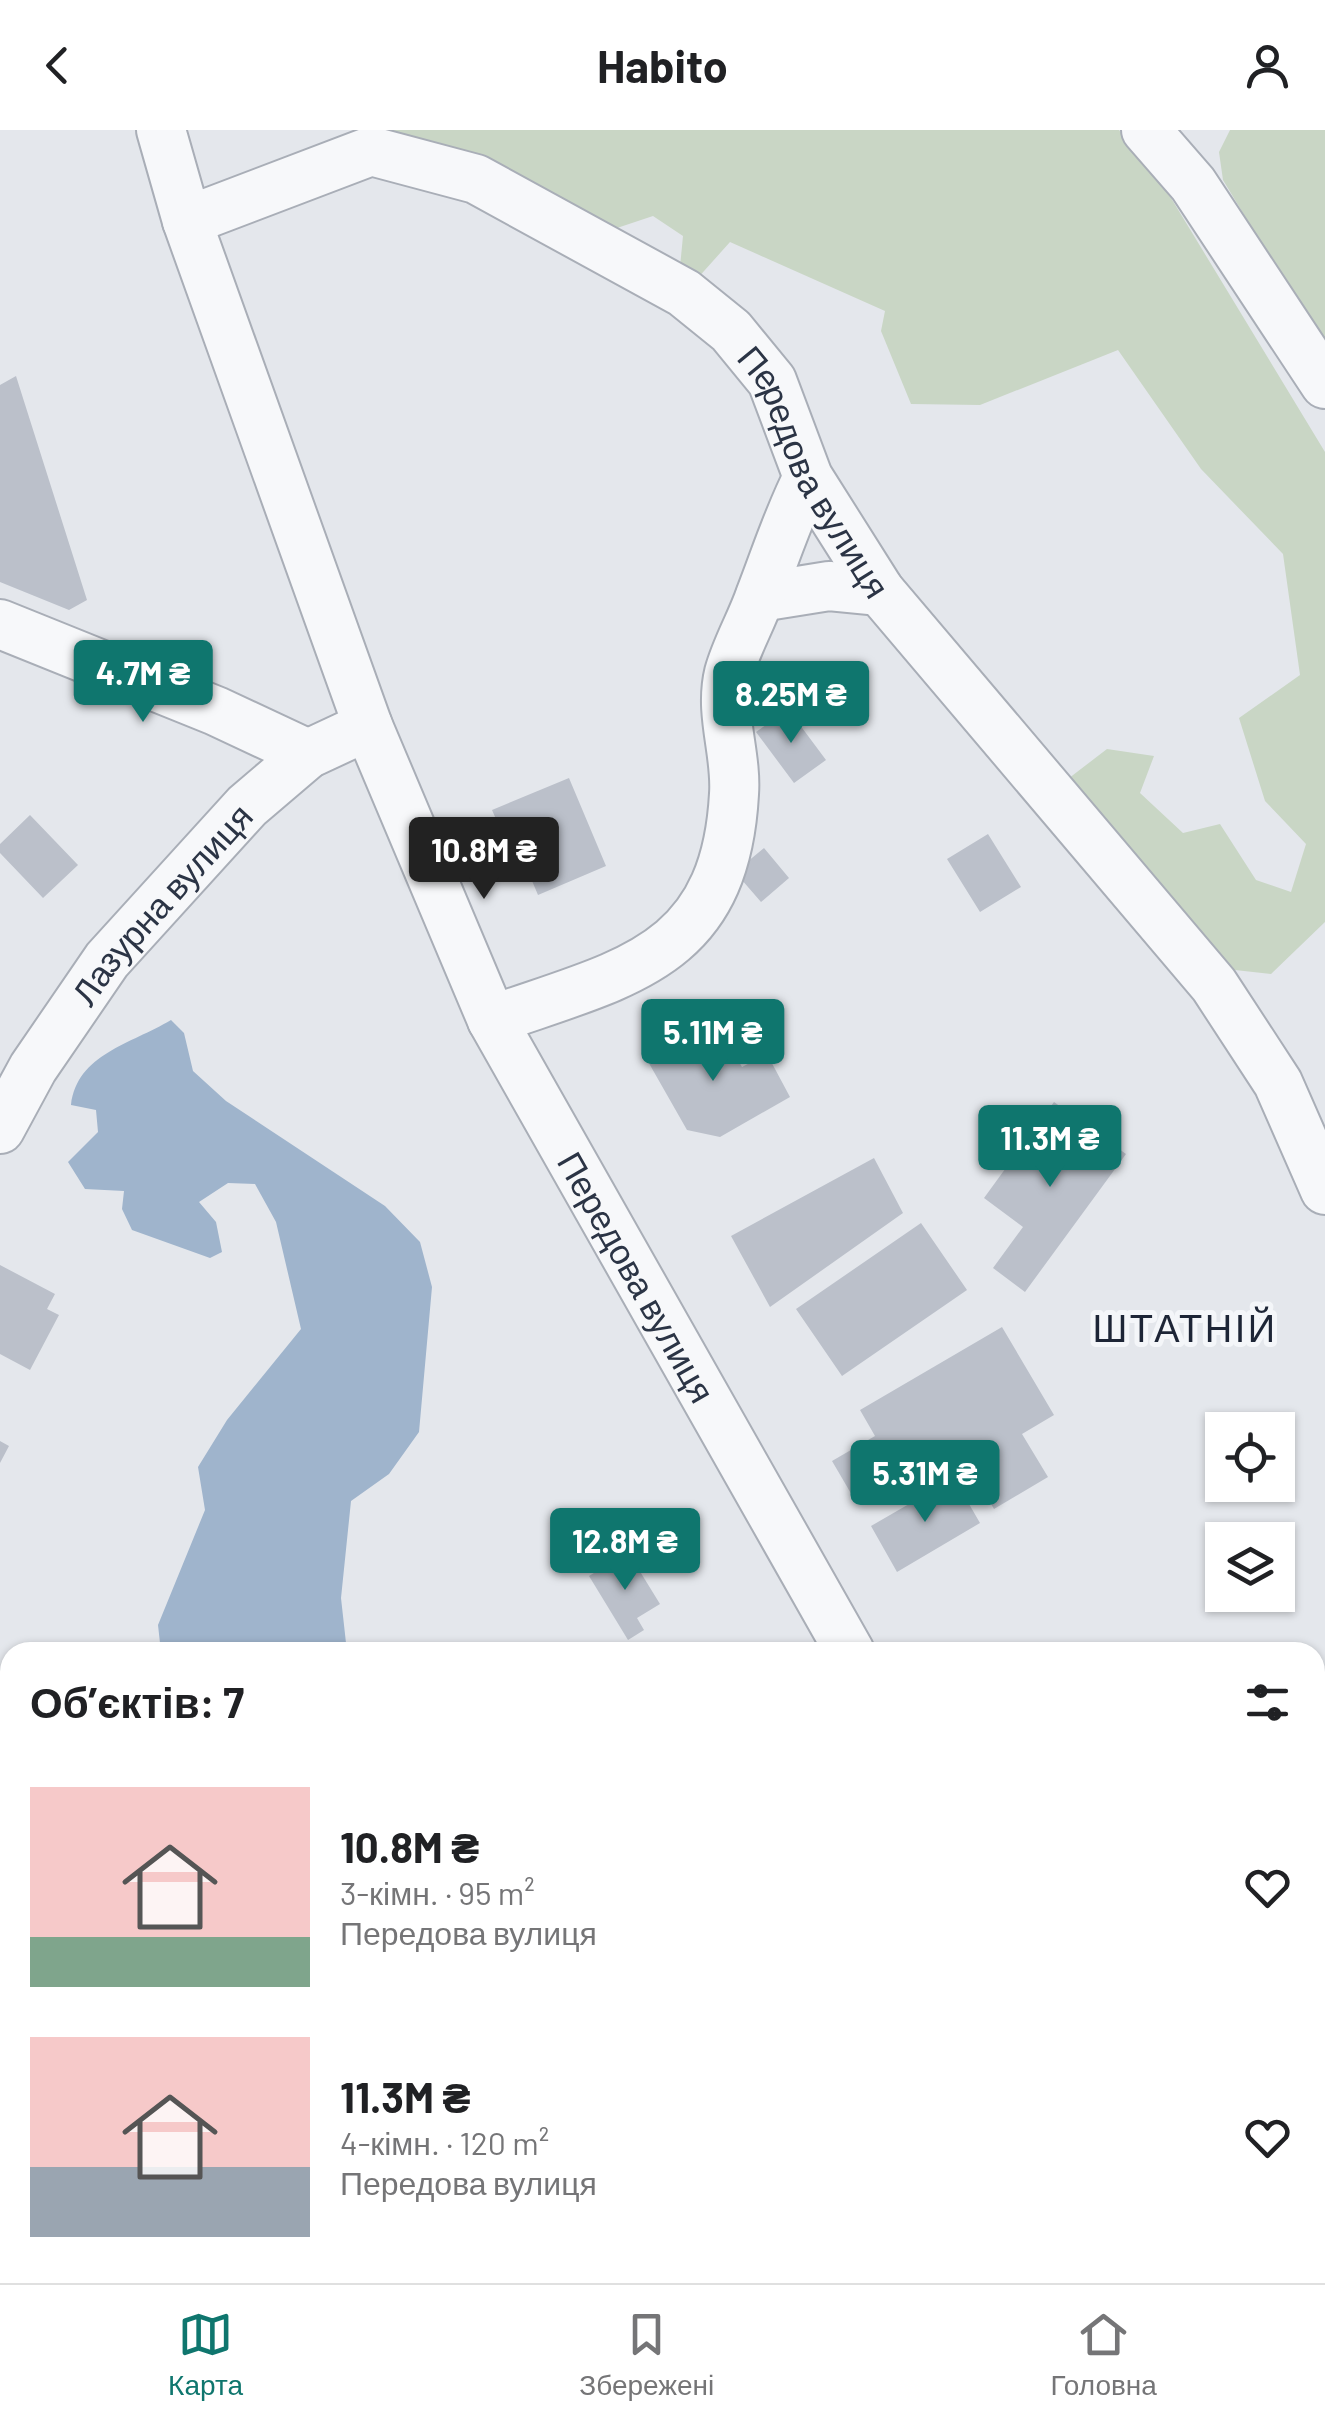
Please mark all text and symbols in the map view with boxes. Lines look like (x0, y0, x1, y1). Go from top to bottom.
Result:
icon: back (30, 38, 85, 93)
text: Habito (597, 38, 728, 92)
icon: person (1240, 38, 1295, 93)
street label: Передова вулиця (730, 337, 900, 605)
pin: 4.7M ₴ (62, 640, 224, 725)
text: 4.7M ₴ (96, 653, 190, 691)
pin: 8.25M ₴ (699, 661, 883, 746)
text: 8.25M ₴ (735, 674, 847, 712)
street label: Лазурна вулиця (62, 795, 260, 1012)
pin: 10.8M ₴ (392, 817, 576, 902)
text: 10.8M ₴ (431, 830, 537, 868)
pin: 5.11M ₴ (621, 999, 805, 1084)
text: 5.11M ₴ (663, 1012, 763, 1050)
pin: 11.3M ₴ (958, 1105, 1142, 1190)
text: 11.3M ₴ (1000, 1118, 1100, 1156)
street label: Передова вулиця (550, 1144, 725, 1409)
district label: ШТАТНІЙ (1092, 1304, 1278, 1350)
map controls (1205, 1412, 1295, 1612)
button: locate (1205, 1412, 1295, 1502)
pin: 5.31M ₴ (833, 1440, 1017, 1525)
text: 5.31M ₴ (872, 1453, 978, 1491)
pin: 12.8M ₴ (533, 1508, 717, 1593)
text: 12.8M ₴ (572, 1521, 678, 1559)
button: layers (1205, 1522, 1295, 1612)
icon: filters (1240, 1675, 1295, 1730)
text: Об’єктів: 7 (30, 1676, 244, 1726)
text: 10.8M ₴ (340, 1821, 479, 1871)
icon: home (110, 1827, 230, 1947)
icon: heart (1240, 1860, 1295, 1915)
text: 3-кімн. · 95 m² (340, 1873, 535, 1911)
text: Передова вулиця (340, 1913, 597, 1951)
text: 11.3M ₴ (340, 2071, 471, 2121)
icon: home (110, 2077, 230, 2197)
icon: heart (1240, 2110, 1295, 2165)
text: 4-кімн. · 120 m² (340, 2123, 549, 2161)
text: Передова вулиця (340, 2163, 597, 2201)
tab: Карта (168, 2307, 243, 2402)
tab: Збережені (579, 2307, 714, 2402)
tab: Головна (1051, 2307, 1157, 2402)

